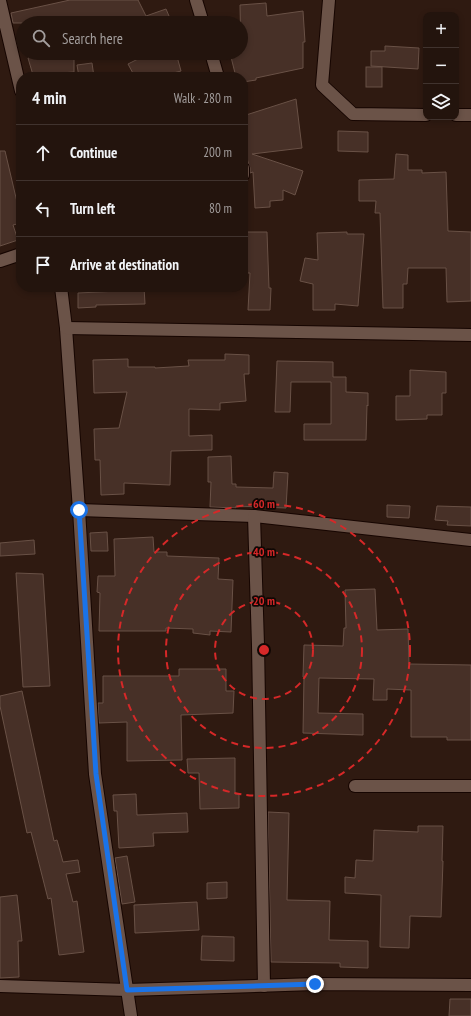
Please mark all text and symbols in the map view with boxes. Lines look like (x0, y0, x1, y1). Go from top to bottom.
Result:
map controls (423, 12, 459, 120)
button: + (423, 12, 459, 48)
search box (16, 16, 248, 60)
icon: search (30, 27, 52, 49)
text: Search here (62, 29, 123, 48)
button: − (423, 48, 459, 84)
button: layers (423, 84, 459, 120)
text: 4 min (32, 87, 66, 109)
text: Walk · 280 m (174, 90, 232, 107)
icon: ahead (32, 142, 54, 164)
text: Continue (70, 143, 117, 162)
text: 200 m (203, 144, 232, 161)
icon: left (32, 198, 54, 220)
text: Turn left (70, 199, 115, 218)
text: 80 m (209, 200, 232, 217)
icon: arrive (32, 254, 54, 276)
text: Arrive at destination (70, 255, 179, 274)
text: 60 m (253, 496, 275, 511)
route start (70, 501, 88, 519)
text: 40 m (253, 544, 275, 559)
text: 20 m (253, 593, 275, 608)
centre of rings (257, 643, 271, 657)
route end (306, 975, 324, 993)

